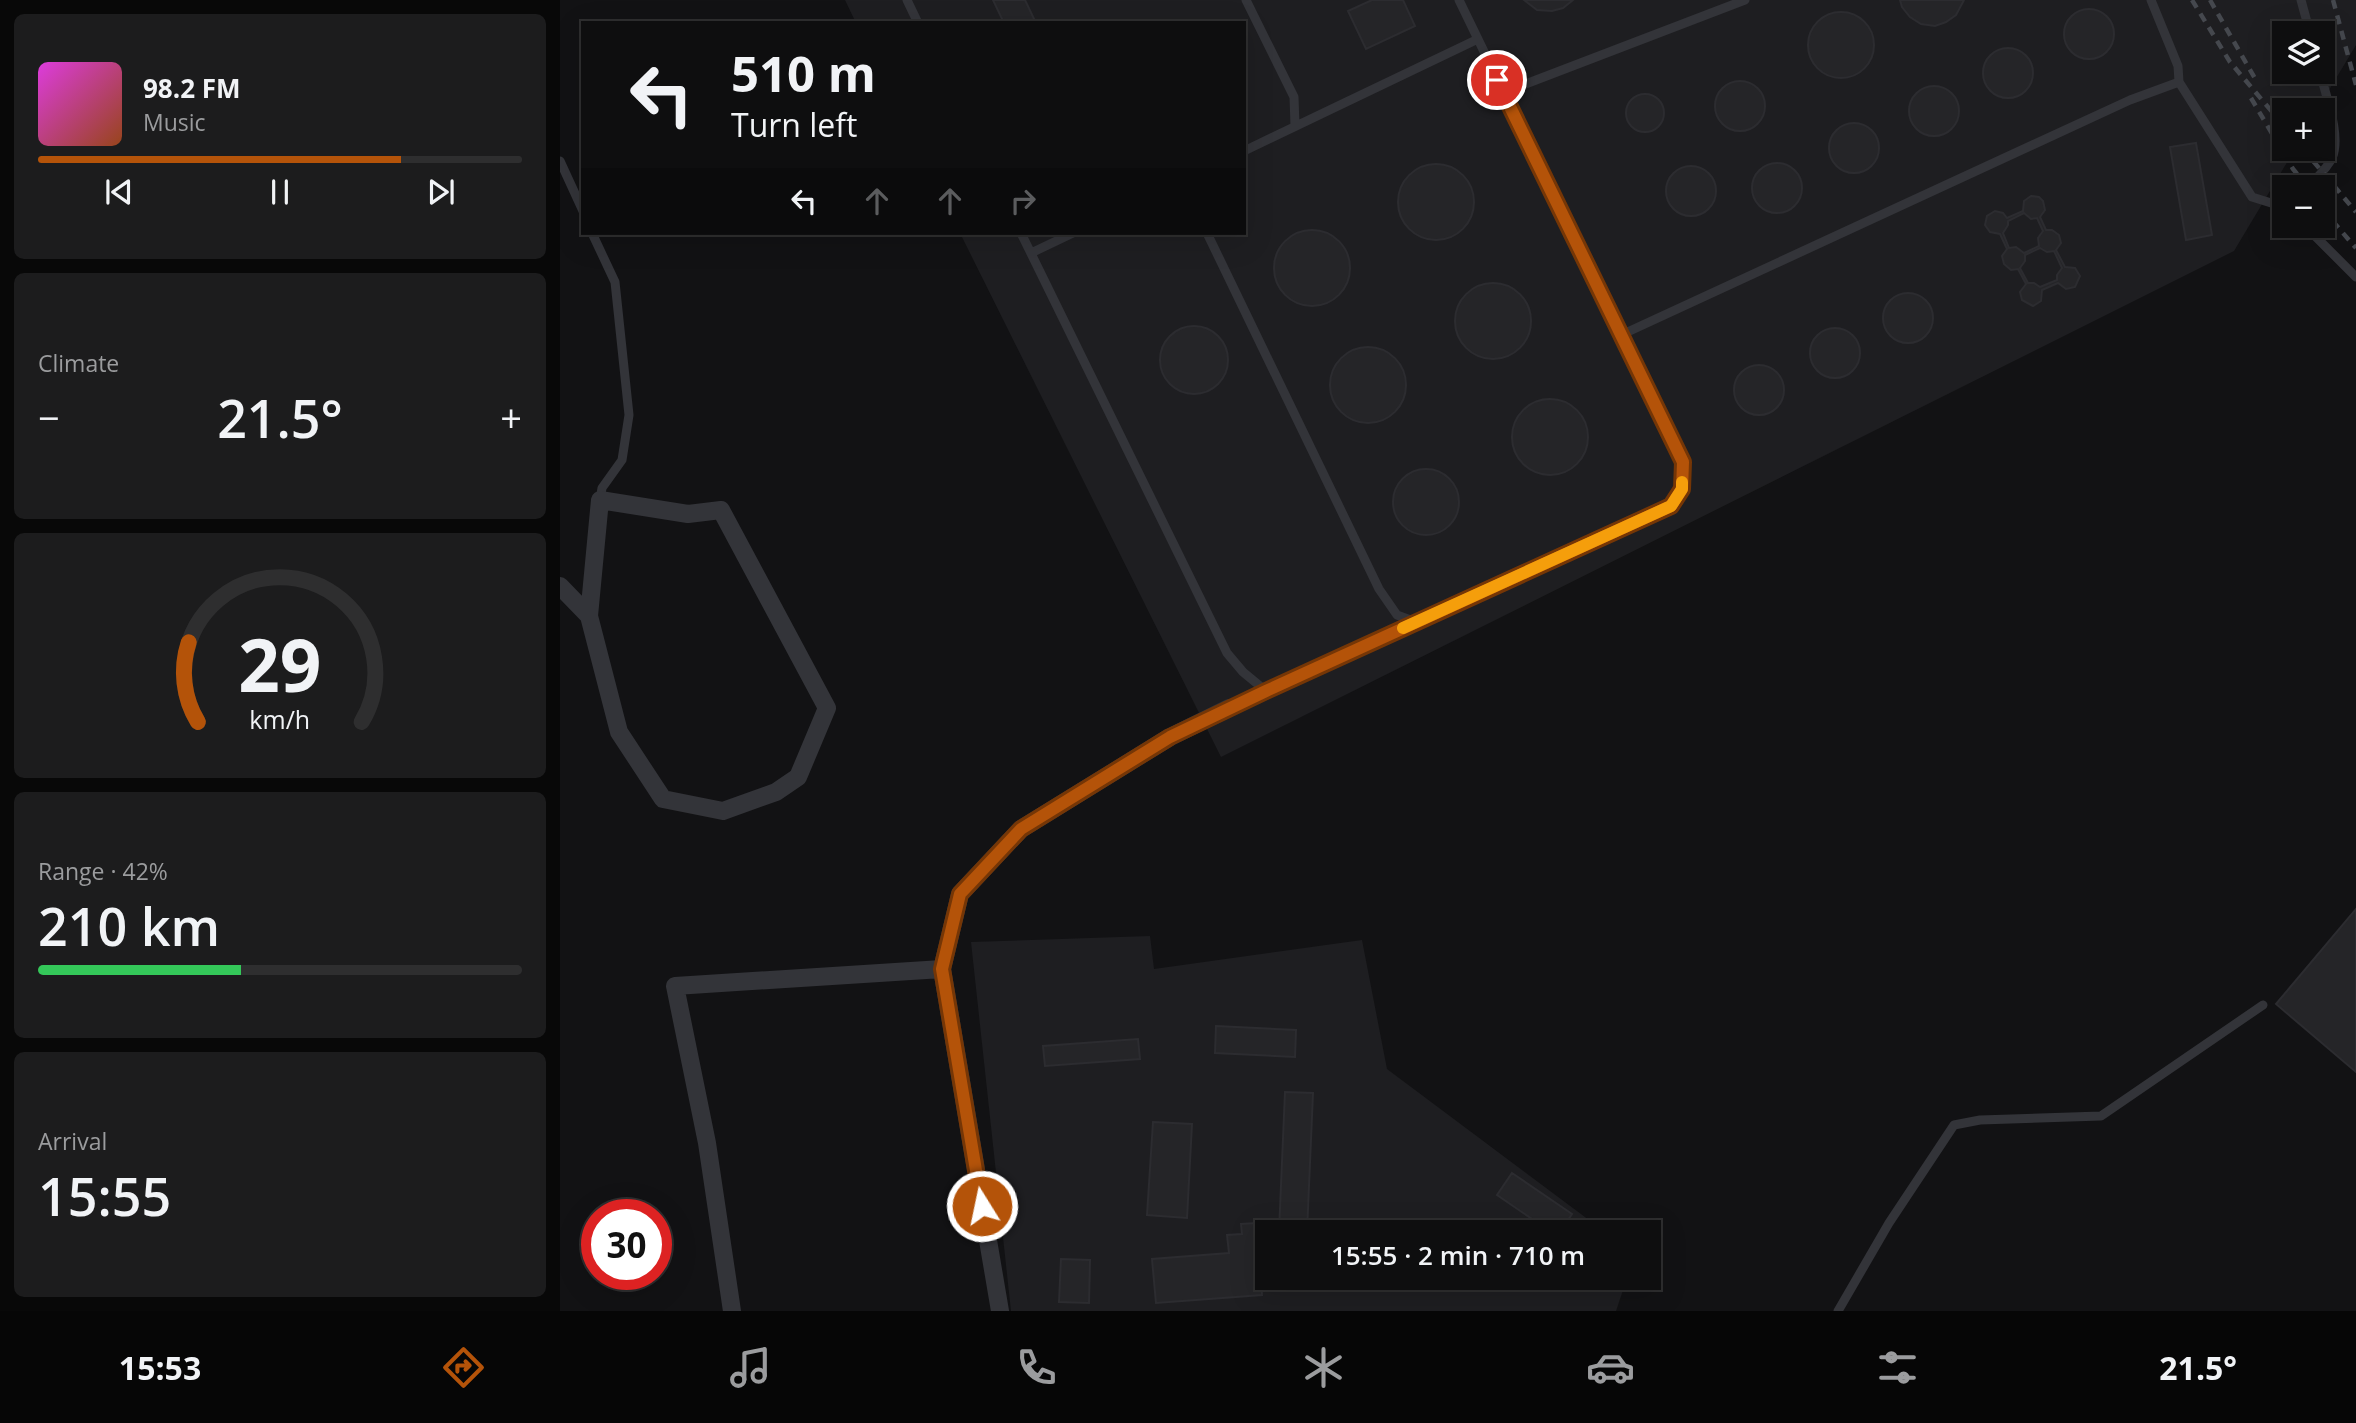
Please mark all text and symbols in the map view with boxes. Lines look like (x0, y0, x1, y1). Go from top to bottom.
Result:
map controls (2272, 21, 2335, 238)
button: layers (2272, 21, 2335, 84)
text: 510 m (731, 40, 876, 106)
icon: left (616, 49, 707, 140)
pin (1467, 50, 1527, 110)
icon: arrive (1478, 61, 1516, 99)
text: 98.2 FM (143, 70, 241, 106)
button: + (2272, 98, 2335, 161)
text: Turn left (731, 103, 857, 146)
text: Music (143, 106, 206, 138)
icon: previous (100, 173, 138, 211)
icon: pause (261, 173, 299, 211)
icon: next (422, 173, 460, 211)
button: − (2272, 175, 2335, 238)
icon: left (785, 182, 823, 220)
icon: ahead (858, 182, 896, 220)
icon: ahead (931, 182, 969, 220)
icon: right (1004, 182, 1042, 220)
text: Climate (38, 347, 119, 379)
text: 21.5° (217, 382, 343, 453)
text: − (38, 391, 60, 443)
text: + (500, 391, 522, 443)
text: 29 (238, 614, 322, 713)
text: km/h (250, 701, 310, 735)
text: Range · 42% (38, 855, 168, 887)
text: 210 km (38, 890, 220, 961)
text: Arrival (38, 1125, 107, 1157)
text: 15:55 (38, 1160, 171, 1231)
position arrow (945, 1169, 1019, 1243)
speed limit sign: 30 (581, 1199, 672, 1290)
text: 15:55 · 2 min · 710 m (1331, 1237, 1585, 1273)
icon: directions (439, 1343, 488, 1392)
icon: music (726, 1343, 775, 1392)
icon: phone (1012, 1343, 1061, 1392)
icon: climate (1299, 1343, 1348, 1392)
icon: car (1586, 1343, 1635, 1392)
icon: filters (1873, 1343, 1922, 1392)
text: 15:53 (119, 1346, 201, 1389)
text: 21.5° (2159, 1346, 2237, 1389)

